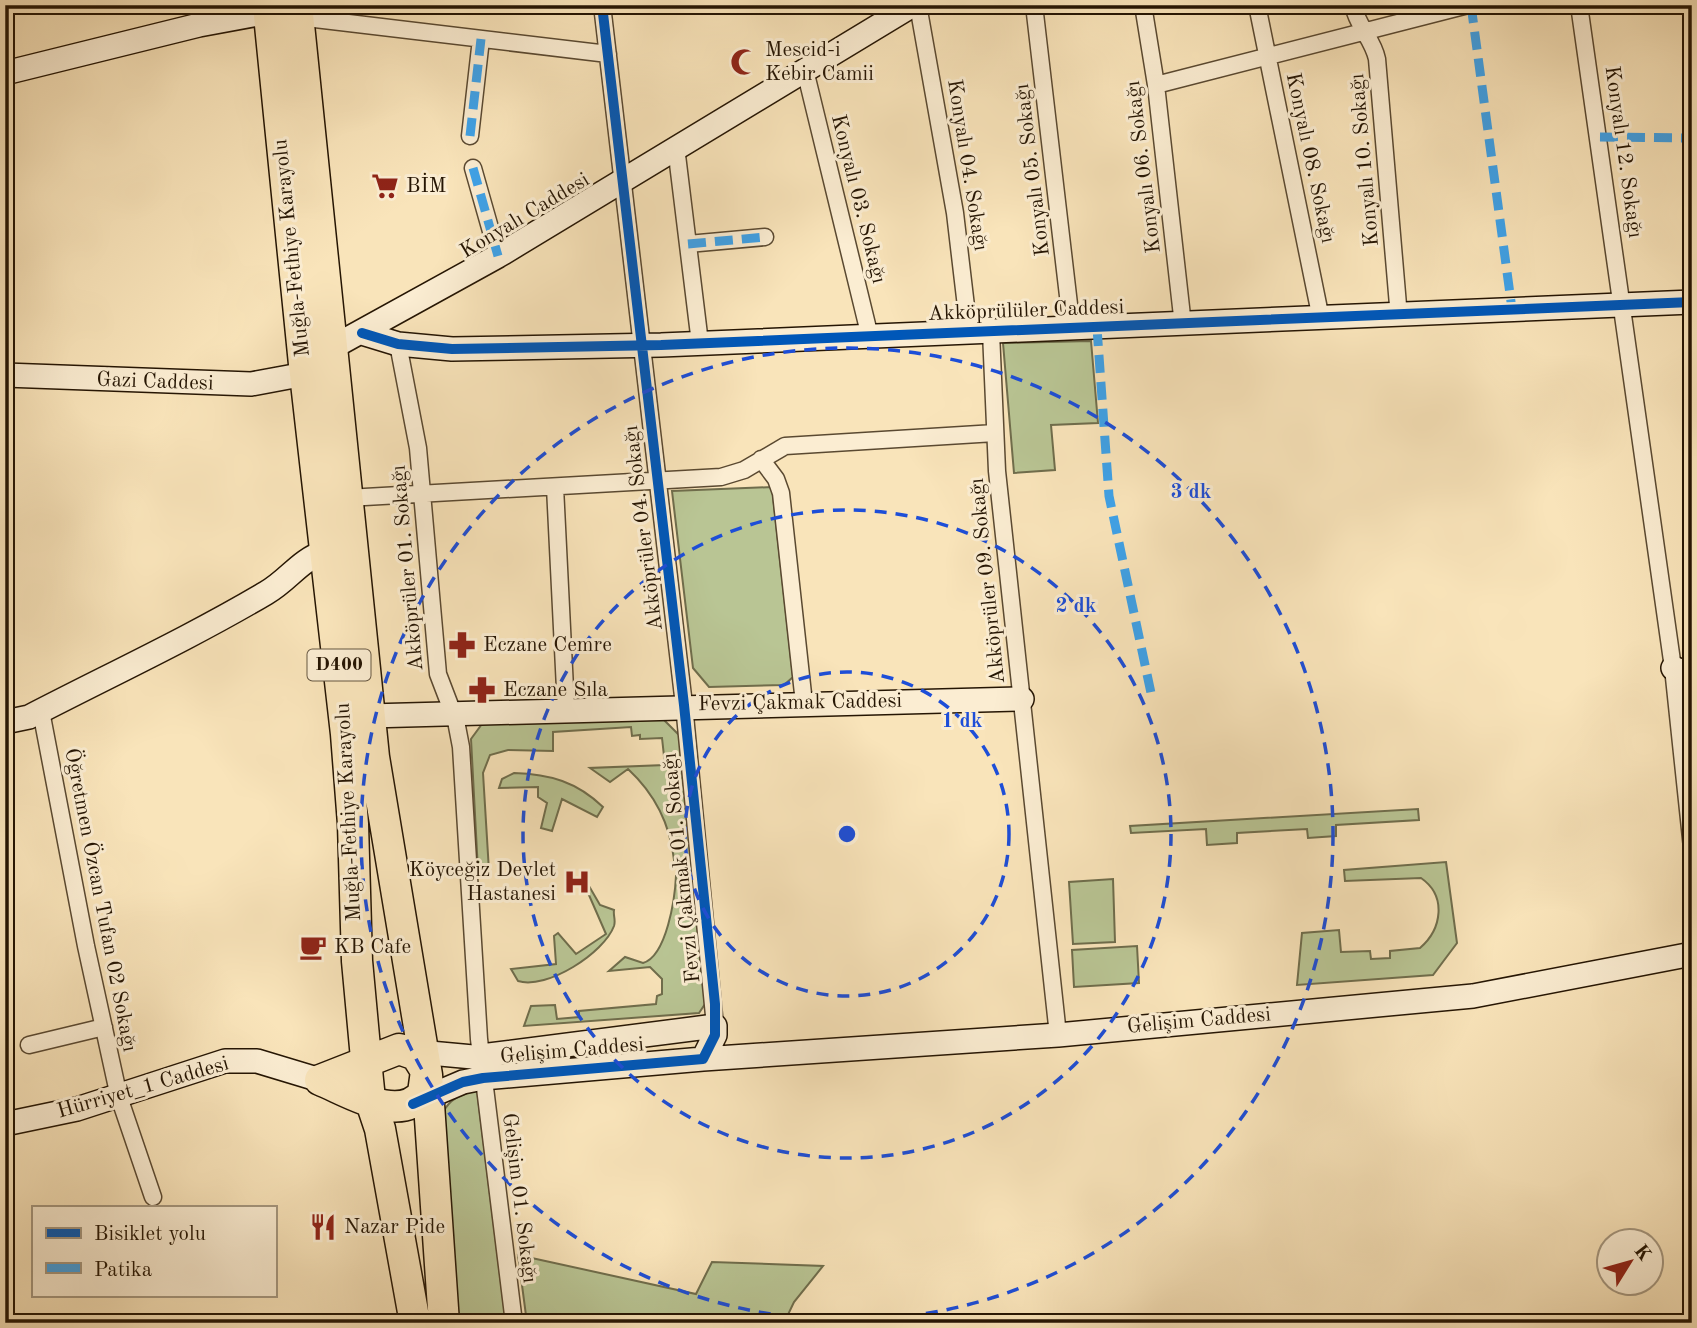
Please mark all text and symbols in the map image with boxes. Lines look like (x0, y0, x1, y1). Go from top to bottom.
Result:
place label: Mescid-i Kebir Camii (765, 40, 874, 85)
mosque icon: Mescid-i Kebir Camii (729, 47, 759, 77)
street label: Konyalı 12. Sokağı (1601, 65, 1645, 239)
street label: Konyalı 08. Sokağı (1282, 71, 1338, 245)
street label: Konyalı 10. Sokağı (1347, 73, 1383, 247)
street label: Konyalı 04. Sokağı (943, 78, 991, 252)
street label: Konyalı 06. Sokağı (1123, 80, 1165, 254)
street label: Konyalı 05. Sokağı (1012, 83, 1054, 257)
street label: Konyalı 03. Sokağı (827, 112, 889, 286)
street label: Muğla-Fethiye Karayolu (270, 138, 314, 358)
street label: Konyalı Caddesi (457, 169, 593, 263)
supermarket icon: BİM (370, 171, 400, 201)
place label: BİM (406, 172, 446, 197)
street label: Akköprülüler Caddesi (927, 297, 1125, 325)
street label: Gazi Caddesi (96, 369, 214, 395)
street label: Akköprüler 04. Sokağı (621, 424, 667, 632)
street label: Akköprüler 01. Sokağı (389, 464, 427, 672)
street label: Akköprüler 09. Sokağı (967, 477, 1009, 685)
text: 3 dk (1170, 482, 1212, 503)
text: 2 dk (1055, 596, 1097, 617)
pharmacy icon: Eczane Cemre (447, 630, 477, 660)
place label: Eczane Cemre (483, 635, 612, 656)
road number: D400 (308, 650, 370, 680)
pharmacy icon: Eczane Sıla (467, 675, 497, 705)
place label: Eczane Sıla (503, 680, 608, 701)
street label: Fevzi Çakmak Caddesi (698, 691, 902, 715)
street label: Muğla-Fethiye Karayolu (333, 702, 365, 922)
text: 1 dk (941, 711, 983, 732)
street label: Öğretmen Özcan Tufan 02 Sokağı (60, 746, 144, 1053)
street label: Fevzi Çakmak 01. Sokağı (659, 752, 705, 984)
centre of rings (835, 822, 859, 846)
place label: Köyceğiz Devlet Hastanesi (409, 860, 556, 905)
hospital icon: Köyceğiz Devlet Hastanesi (562, 867, 592, 897)
cafe icon: KB Cafe (298, 932, 328, 962)
place label: KB Cafe (334, 937, 411, 958)
street label: Gelişim Caddesi (1126, 1004, 1272, 1038)
street label: Gelişim Caddesi (499, 1034, 645, 1068)
street label: Hürriyet_1 Caddesi (55, 1053, 231, 1123)
street label: Gelişim 01. Sokağı (498, 1112, 540, 1284)
legend (32, 1206, 276, 1296)
restaurant icon: Nazar Pide (308, 1212, 338, 1242)
place label: Nazar Pide (344, 1217, 445, 1238)
text: Bisiklet yolu (94, 1224, 206, 1245)
north arrow (1596, 1226, 1666, 1296)
text: K (1630, 1242, 1654, 1265)
text: Patika (94, 1260, 152, 1281)

